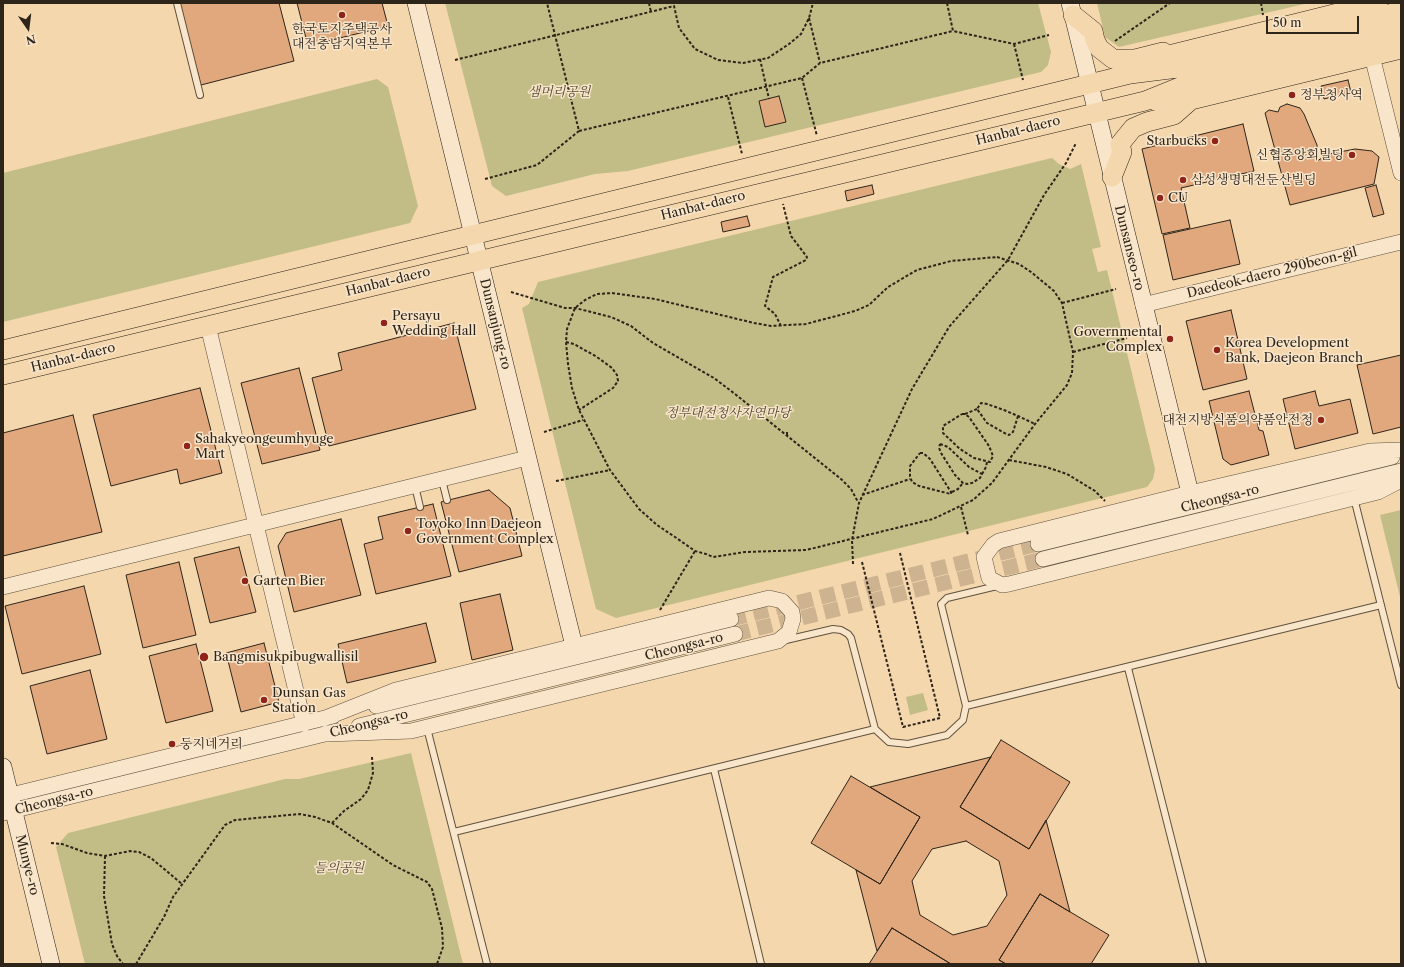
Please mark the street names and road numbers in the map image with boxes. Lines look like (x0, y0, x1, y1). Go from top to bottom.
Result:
street label: Hanbat-daero (974, 113, 1062, 149)
street label: Hanbat-daero (659, 188, 747, 224)
street label: Dunsanseo-ro (1111, 204, 1147, 292)
street label: Daedeok-daero 290beon-gil (1185, 244, 1359, 302)
street label: Hanbat-daero (344, 264, 432, 300)
street label: Dunsanjung-ro (476, 277, 514, 371)
street label: Hanbat-daero (29, 340, 117, 376)
street label: Cheongsa-ro (1179, 482, 1261, 516)
street label: Cheongsa-ro (643, 630, 725, 664)
street label: Cheongsa-ro (328, 707, 410, 741)
street label: Cheongsa-ro (13, 784, 95, 818)
street label: Munye-ro (12, 833, 42, 897)

